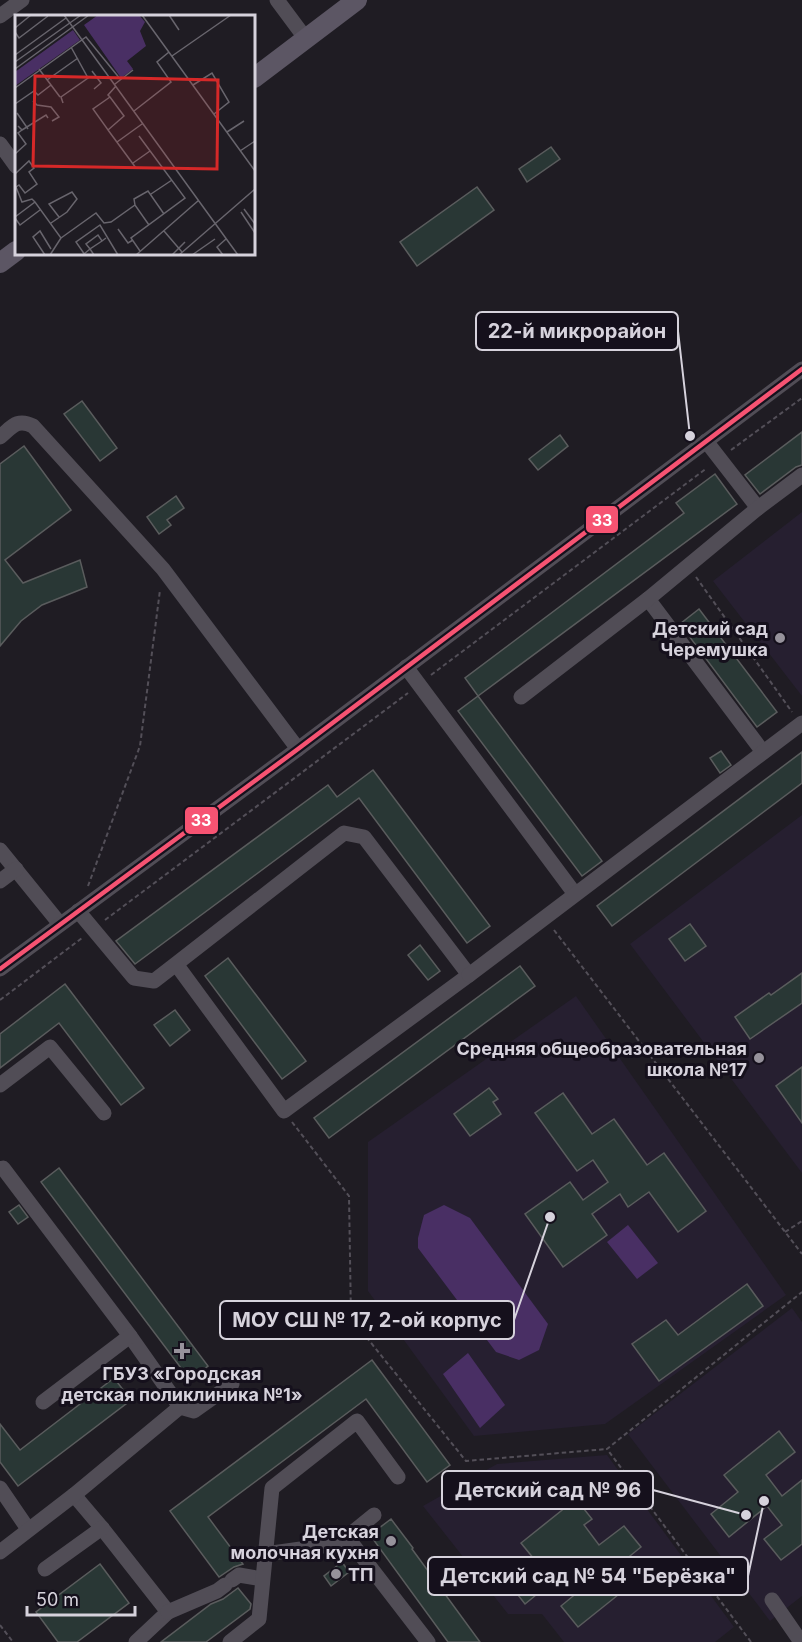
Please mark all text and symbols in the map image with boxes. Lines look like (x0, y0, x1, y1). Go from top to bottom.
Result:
inset map (15, 15, 255, 255)
callout: 22-й микрорайон (476, 312, 678, 350)
text: 22-й микрорайон (488, 319, 666, 343)
line badge: 33 (585, 505, 619, 534)
text: 33 (592, 510, 612, 530)
place label: Детский сад Черемушка (652, 618, 768, 660)
marker: Детский сад Черемушка (773, 631, 787, 645)
line badge: 33 (184, 806, 219, 835)
text: 33 (191, 810, 211, 830)
place label: Средняя общеобразовательная школа №17 (457, 1038, 747, 1080)
marker: Средняя общеобразовательная школа №17 (752, 1051, 766, 1065)
callout: МОУ СШ № 17, 2-ой корпус (220, 1301, 514, 1339)
text: МОУ СШ № 17, 2-ой корпус (232, 1308, 502, 1332)
marker: ГБУЗ «Городская детская поликлиника №1» (173, 1342, 191, 1360)
place label: ГБУЗ «Городская детская поликлиника №1» (61, 1363, 303, 1405)
callout: Детский сад № 96 (442, 1471, 653, 1509)
text: Детский сад № 96 (455, 1478, 641, 1502)
place label: Детская молочная кухня (231, 1521, 379, 1563)
marker: Детская молочная кухня (384, 1534, 398, 1548)
callout: Детский сад № 54 "Берёзка" (428, 1557, 748, 1595)
place label: ТП (348, 1564, 373, 1585)
text: Детский сад № 54 "Берёзка" (440, 1564, 736, 1588)
marker: ТП (329, 1567, 343, 1581)
scale bar (27, 1579, 135, 1617)
text: 50 m (36, 1589, 79, 1610)

